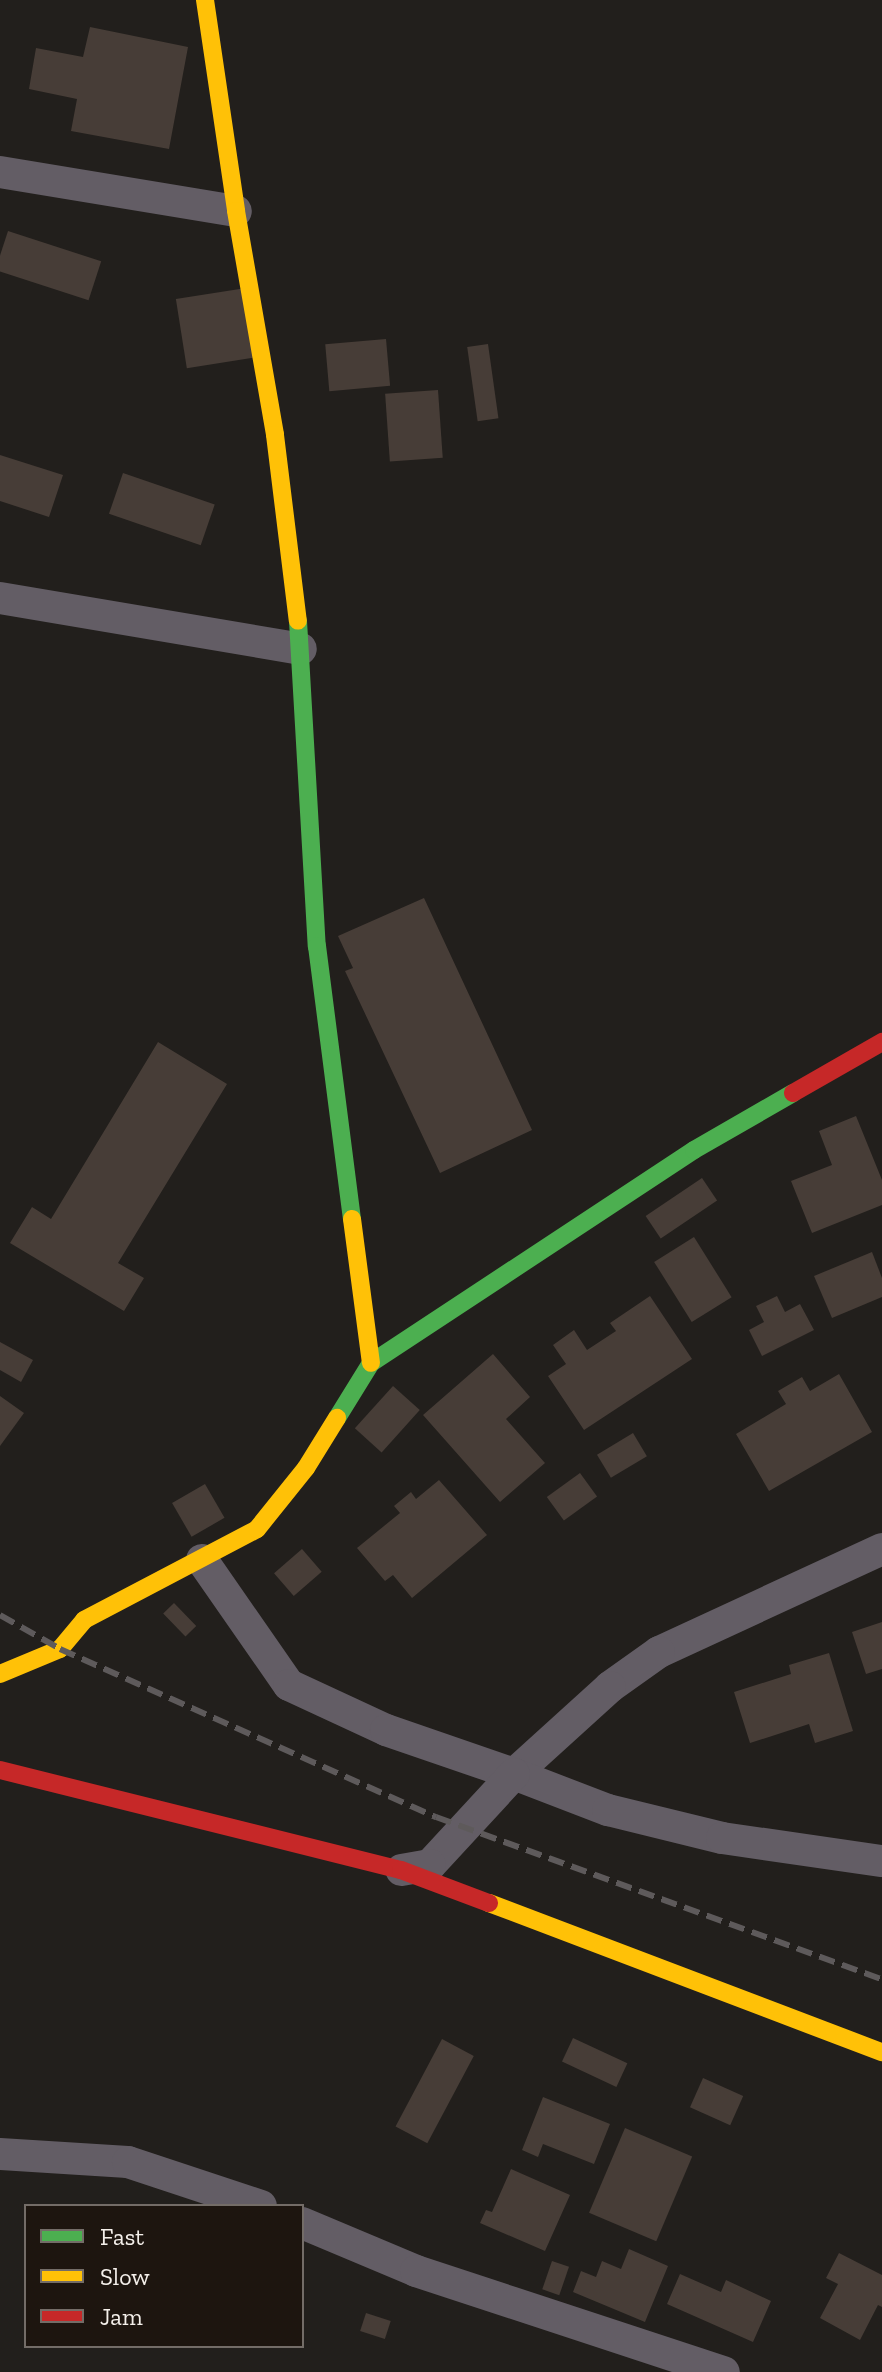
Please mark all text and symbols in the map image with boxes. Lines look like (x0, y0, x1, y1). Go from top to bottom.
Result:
legend (24, 2204, 304, 2348)
text: Fast (100, 2222, 144, 2251)
text: Slow (100, 2262, 150, 2291)
text: Jam (100, 2302, 143, 2331)

